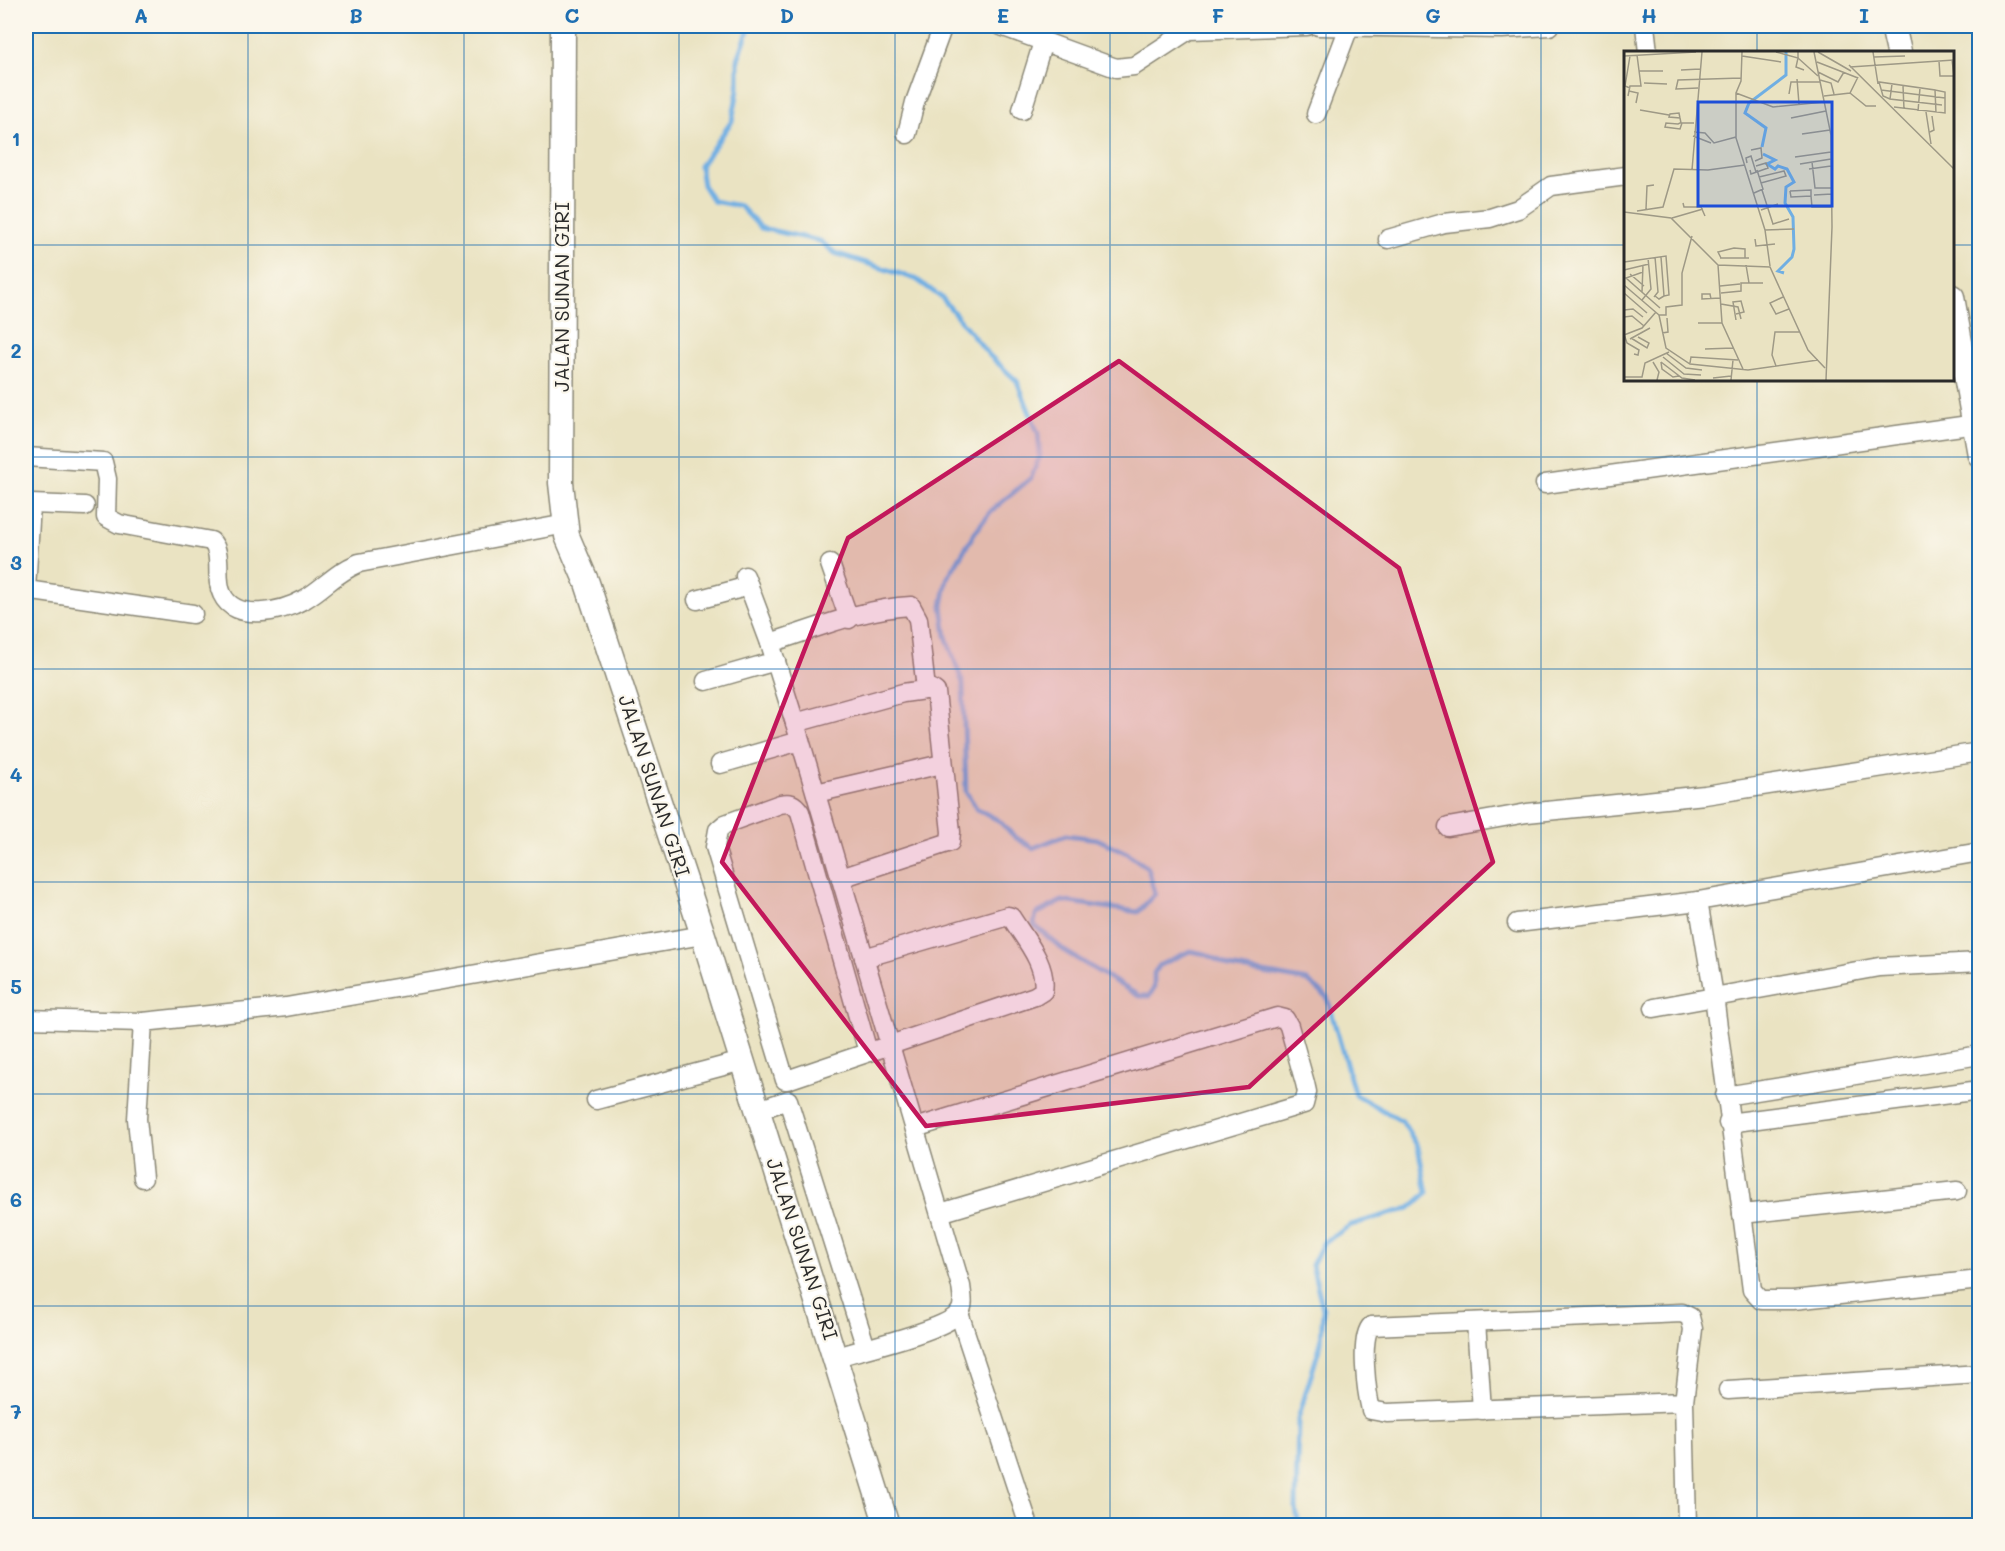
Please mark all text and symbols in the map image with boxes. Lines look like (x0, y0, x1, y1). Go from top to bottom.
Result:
text: A (134, 2, 148, 28)
text: B (349, 2, 363, 28)
text: C (565, 2, 580, 28)
text: D (780, 2, 794, 28)
text: E (997, 2, 1009, 28)
text: F (1212, 2, 1225, 28)
text: G (1425, 2, 1441, 28)
text: H (1641, 2, 1657, 28)
text: I (1859, 2, 1869, 28)
inset map (1624, 51, 1954, 381)
text: 1 (12, 125, 20, 151)
street label: JALAN SUNAN GIRI (548, 202, 574, 392)
text: 2 (10, 337, 22, 363)
text: 3 (10, 549, 22, 575)
street label: JALAN SUNAN GIRI (613, 691, 697, 880)
text: 4 (10, 761, 23, 787)
text: 5 (10, 973, 22, 999)
street label: JALAN SUNAN GIRI (761, 1154, 845, 1343)
text: 6 (10, 1186, 22, 1212)
text: 7 (10, 1398, 22, 1424)

